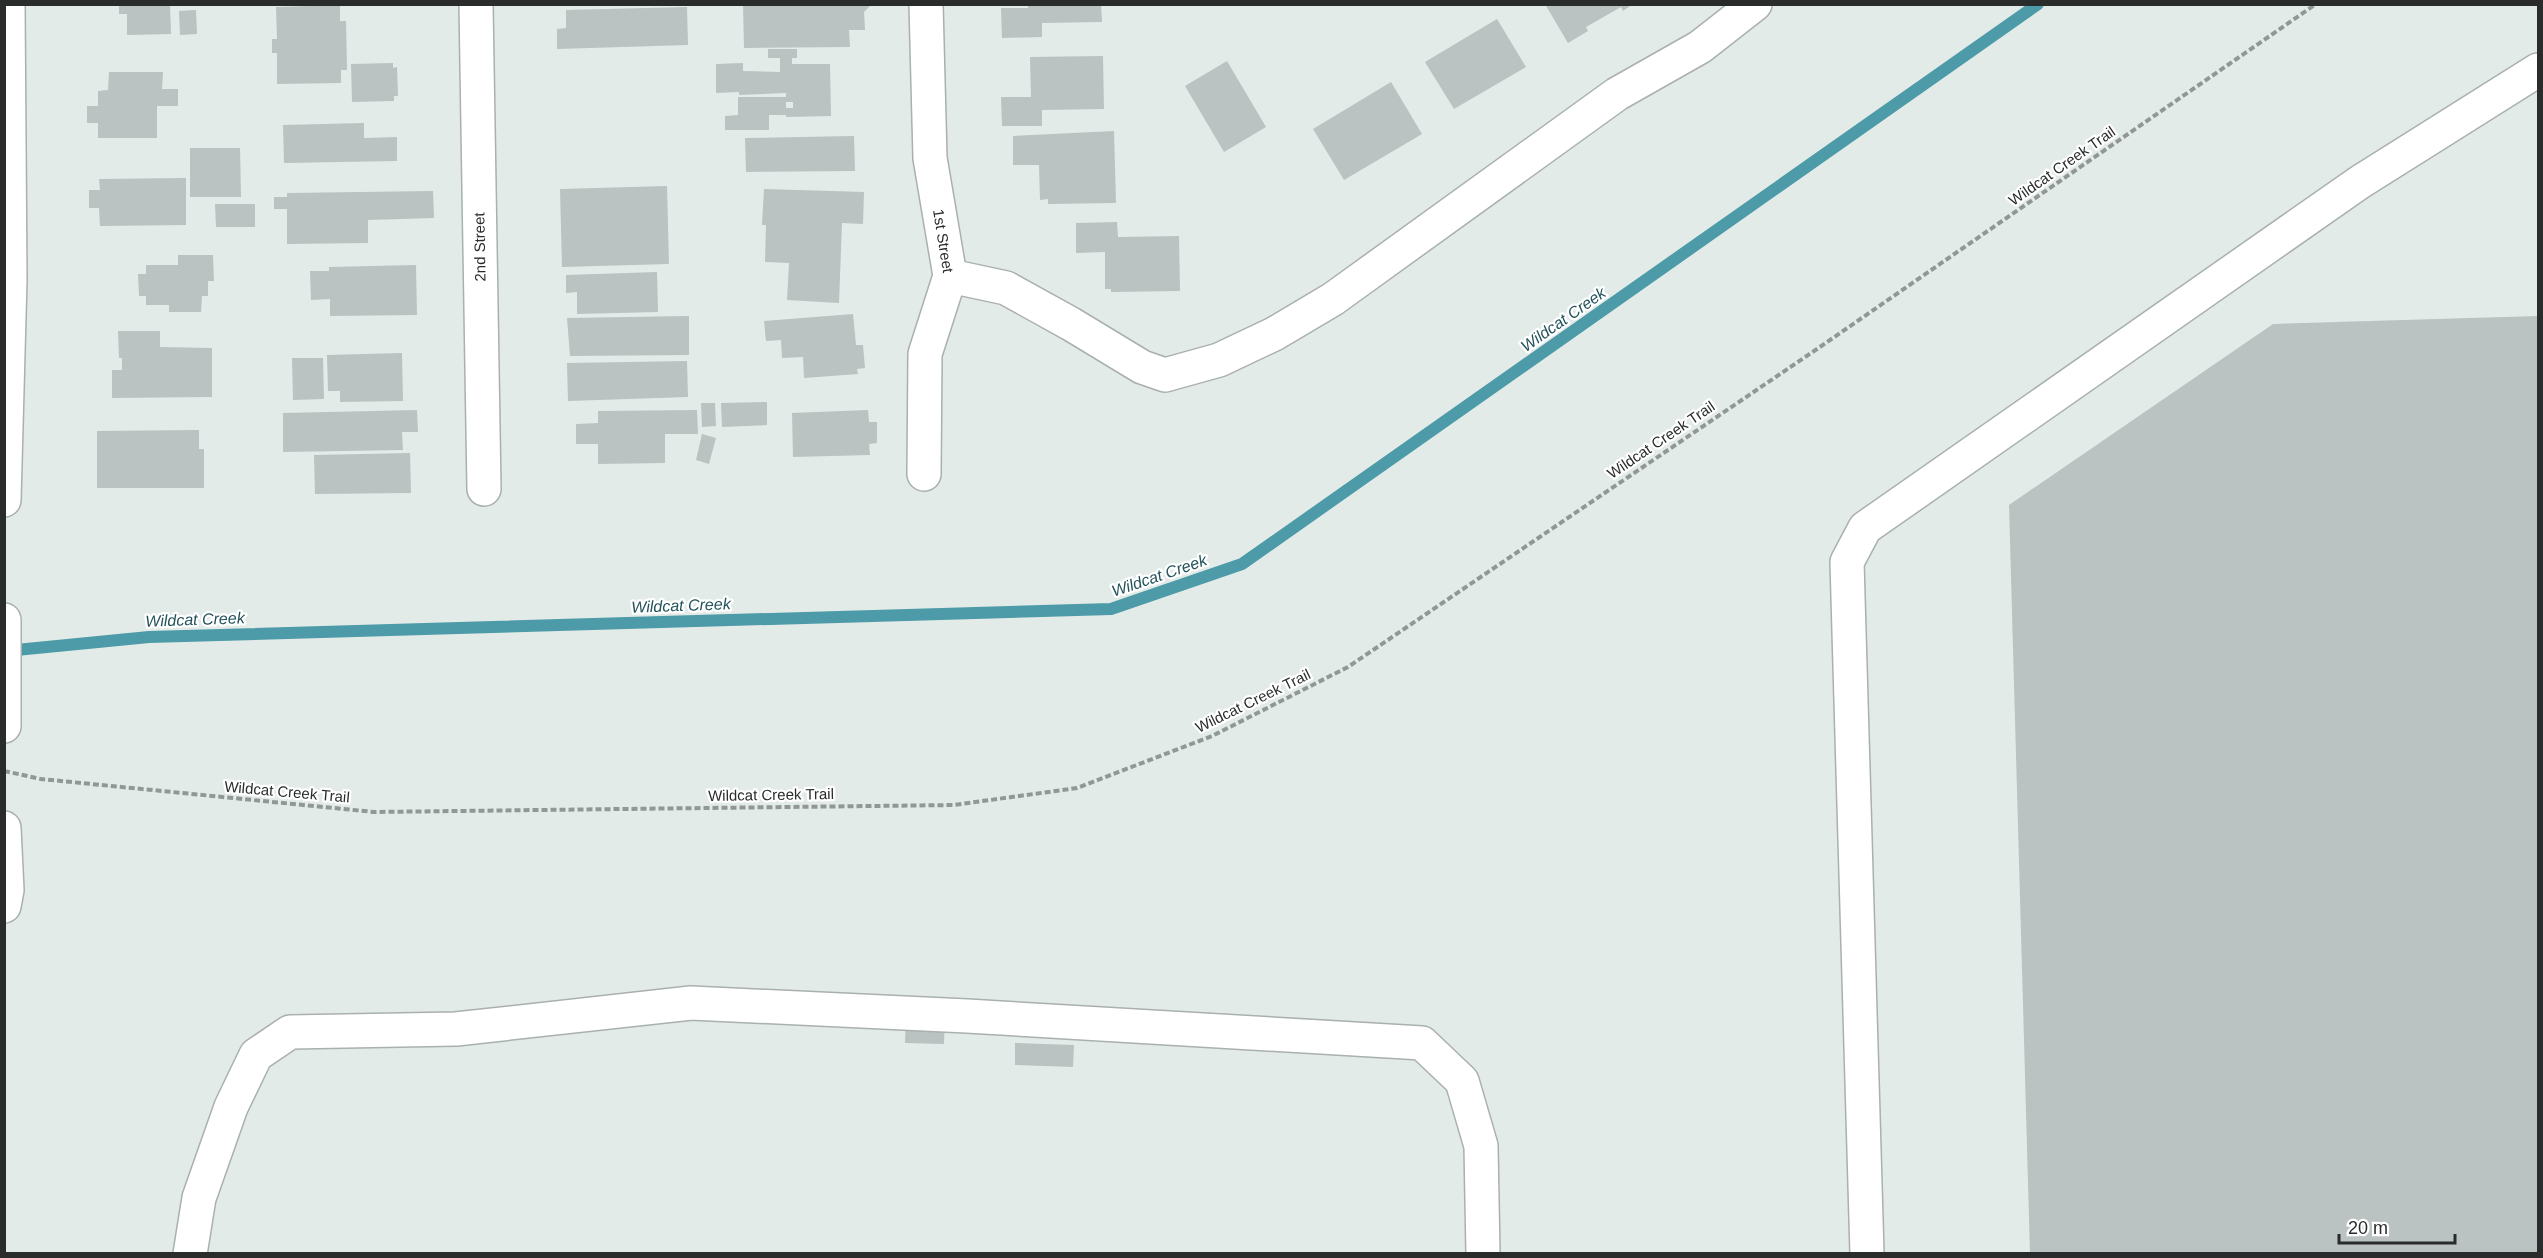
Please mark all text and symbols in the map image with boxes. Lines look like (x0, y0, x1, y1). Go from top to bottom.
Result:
street label: Wildcat Creek Trail (2005, 123, 2118, 209)
street label: 1st Street (930, 208, 957, 275)
street label: 2nd Street (470, 211, 489, 282)
water label: Wildcat Creek (1518, 283, 1610, 355)
street label: Wildcat Creek Trail (1604, 397, 1718, 482)
water label: Wildcat Creek (1109, 551, 1210, 600)
water label: Wildcat Creek (631, 595, 732, 616)
water label: Wildcat Creek (145, 609, 246, 630)
street label: Wildcat Creek Trail (1192, 665, 1313, 736)
street label: Wildcat Creek Trail (224, 778, 350, 805)
street label: Wildcat Creek Trail (708, 785, 834, 804)
scale bar (2339, 1207, 2454, 1245)
text: 20 m (2348, 1218, 2388, 1238)

